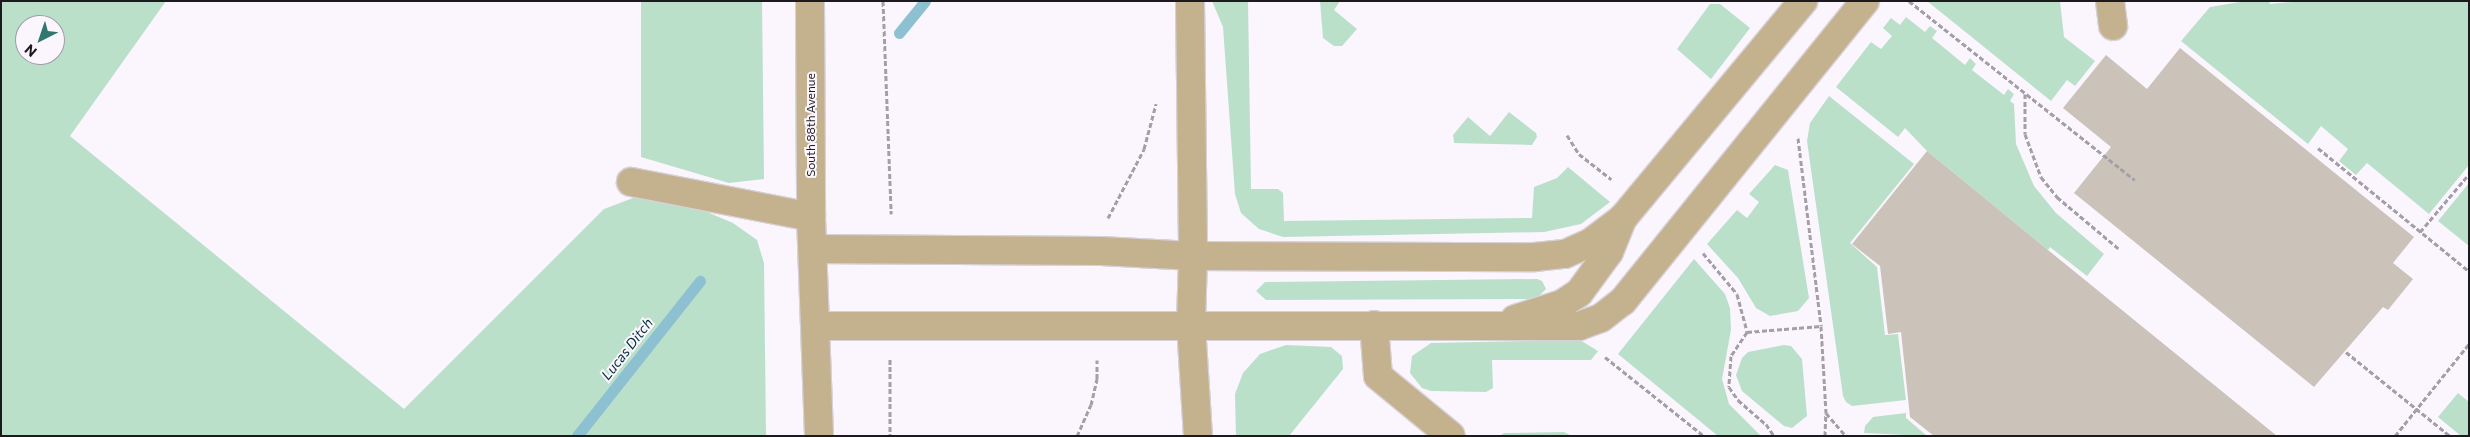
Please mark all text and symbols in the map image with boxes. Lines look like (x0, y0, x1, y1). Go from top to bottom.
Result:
north arrow (15, 15, 65, 65)
text: N (21, 41, 40, 61)
street label: South 88th Avenue (804, 73, 818, 177)
water label: Lucas Ditch (598, 315, 656, 383)

